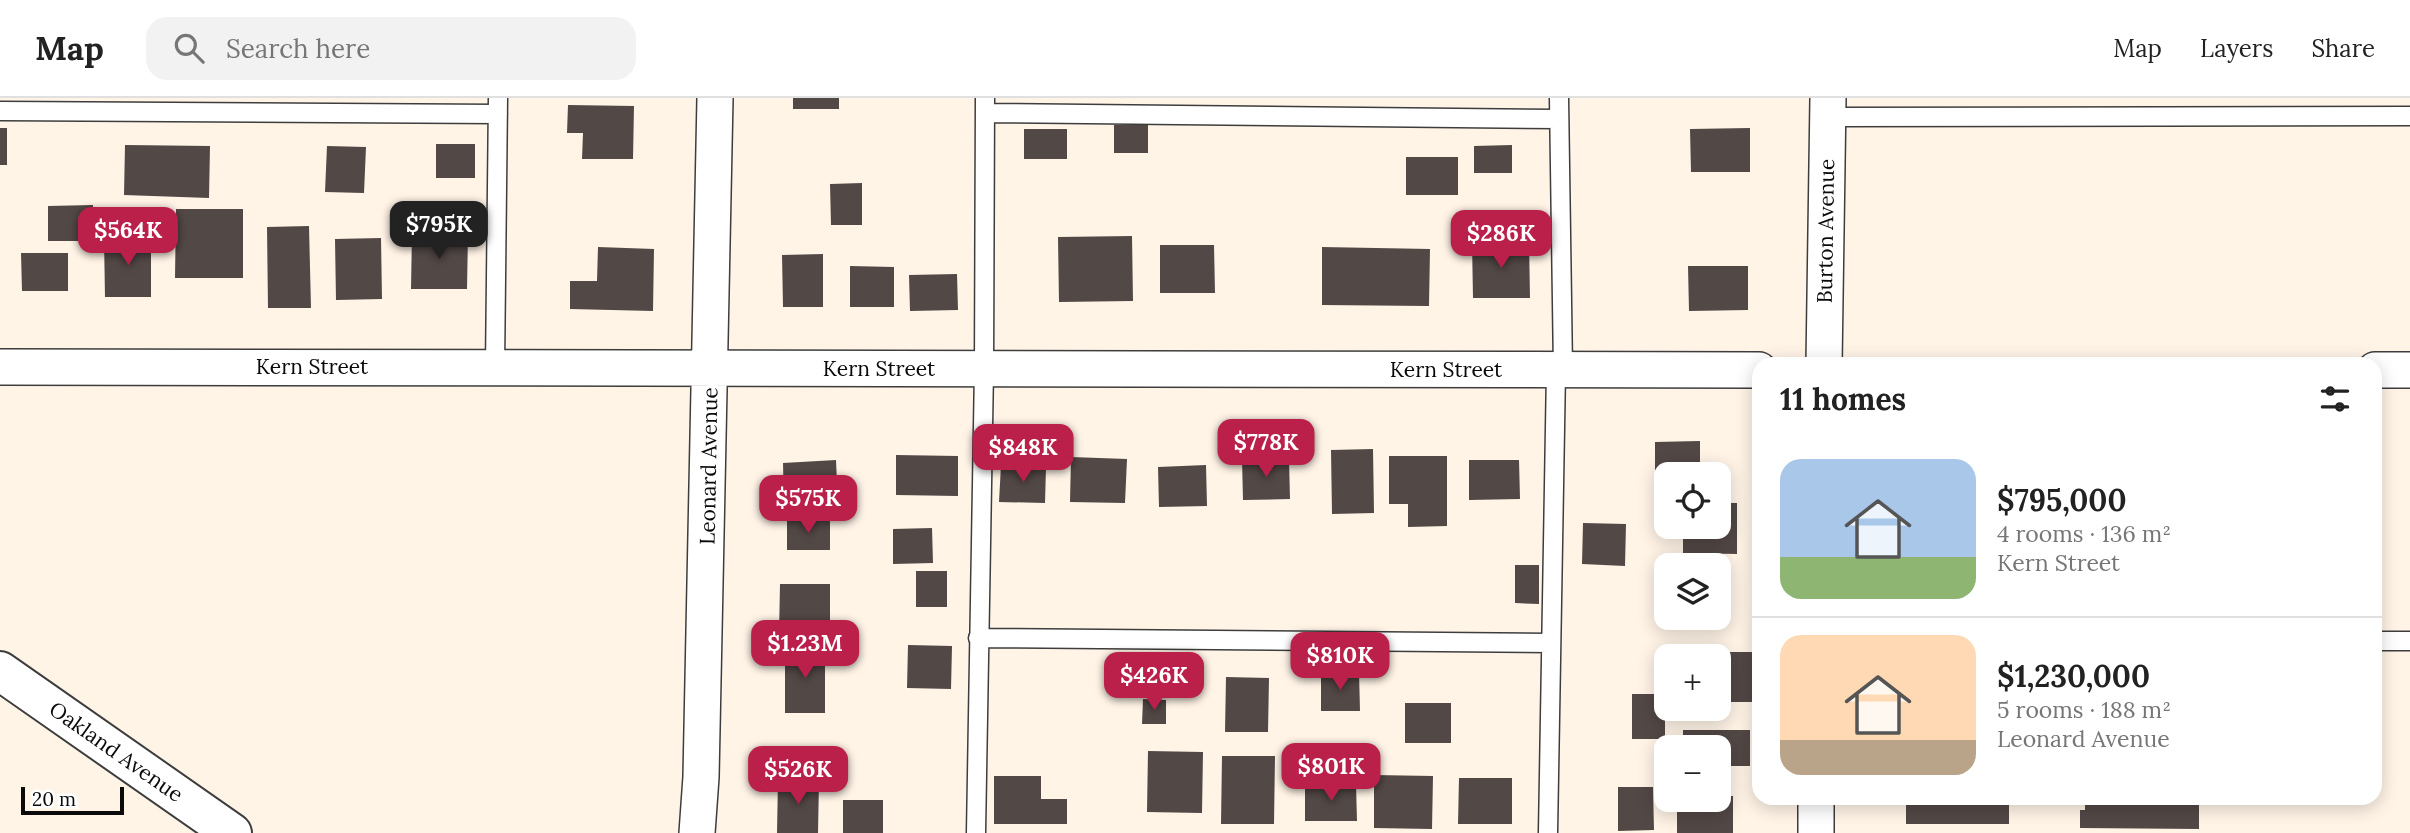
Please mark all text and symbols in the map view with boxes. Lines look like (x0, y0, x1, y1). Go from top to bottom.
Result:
search box (146, 17, 636, 80)
text: Map (35, 27, 104, 69)
icon: search (170, 29, 208, 67)
text: Search here (226, 32, 370, 65)
text: Map (2113, 33, 2162, 64)
text: Layers (2200, 33, 2273, 64)
text: Share (2311, 33, 2375, 64)
street label: Burton Avenue (1811, 158, 1840, 304)
pin: $795K (390, 202, 488, 261)
pin: $564K (79, 208, 177, 267)
text: $795K (406, 209, 472, 238)
pin: $286K (1452, 211, 1550, 270)
text: $564K (94, 215, 162, 244)
text: $286K (1467, 218, 1535, 247)
street label: Kern Street (256, 353, 369, 380)
street label: Kern Street (823, 355, 936, 382)
street label: Kern Street (1390, 356, 1503, 383)
text: 11 homes (1780, 380, 1906, 418)
icon: filters (2316, 380, 2354, 418)
street label: Leonard Avenue (694, 387, 723, 545)
pin: $778K (1217, 420, 1315, 479)
pin: $848K (974, 424, 1072, 484)
text: $778K (1234, 427, 1298, 456)
text: $848K (989, 432, 1057, 461)
map controls (1654, 462, 1731, 812)
button: locate (1654, 462, 1731, 539)
pin: $575K (759, 476, 857, 535)
text: $795,000 (1997, 481, 2126, 519)
text: $575K (775, 483, 841, 512)
icon: home (1836, 487, 1920, 571)
text: 4 rooms · 136 m² (1997, 519, 2171, 548)
text: Kern Street (1997, 548, 2120, 577)
button: layers (1654, 553, 1731, 630)
pin: $1.23M (748, 620, 862, 680)
text: $1.23M (767, 628, 843, 657)
pin: $810K (1291, 632, 1389, 692)
text: $810K (1306, 640, 1374, 669)
button: + (1654, 644, 1731, 721)
pin: $426K (1105, 652, 1203, 712)
text: $1,230,000 (1997, 657, 2150, 695)
text: $426K (1120, 660, 1188, 689)
icon: home (1836, 663, 1920, 747)
street label: Oakland Avenue (44, 695, 189, 808)
text: 5 rooms · 188 m² (1997, 695, 2171, 724)
text: Leonard Avenue (1997, 724, 2170, 753)
button: − (1654, 735, 1731, 812)
pin: $801K (1282, 744, 1380, 803)
pin: $526K (749, 746, 847, 806)
text: $801K (1297, 751, 1365, 780)
text: $526K (764, 754, 832, 783)
scale bar (21, 784, 124, 816)
text: 20 m (32, 787, 76, 811)

